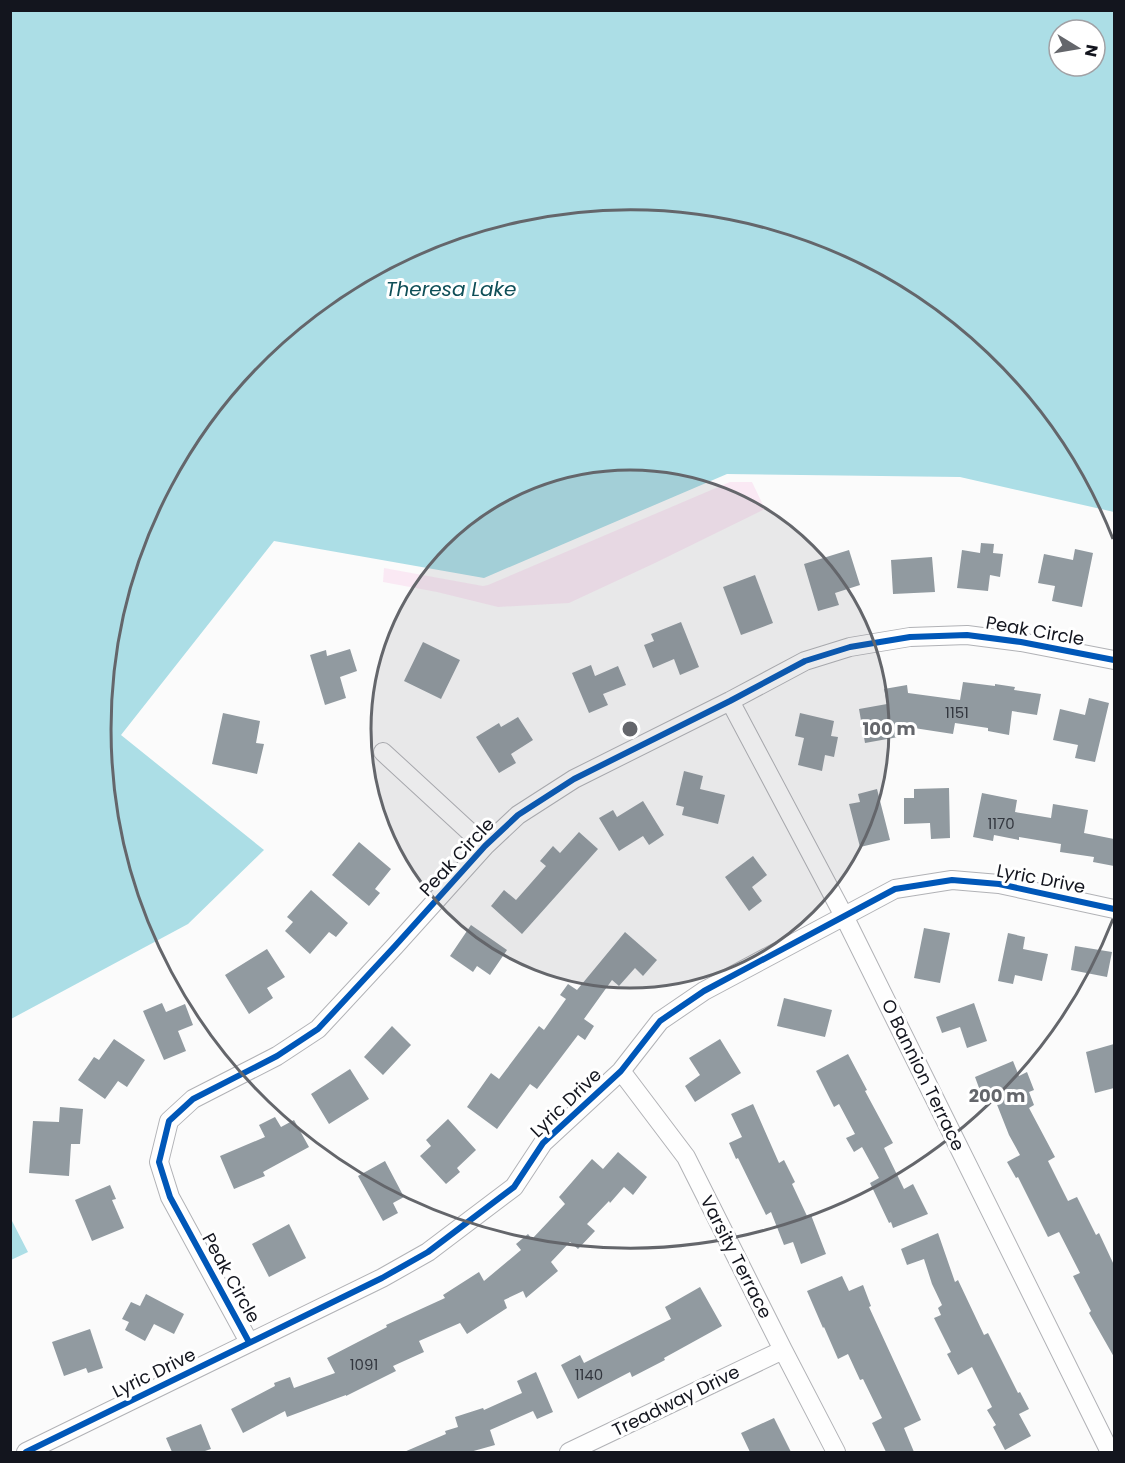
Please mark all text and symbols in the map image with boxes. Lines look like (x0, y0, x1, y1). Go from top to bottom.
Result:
north arrow (1047, 18, 1107, 78)
text: N (1079, 43, 1104, 59)
water label: Theresa Lake (386, 275, 516, 303)
street label: Peak Circle (984, 610, 1086, 651)
house number: 1151 (945, 702, 969, 723)
text: 100 m (862, 716, 916, 741)
centre of rings (620, 719, 640, 739)
street label: Peak Circle (414, 812, 500, 902)
house number: 1170 (987, 813, 1015, 834)
street label: Lyric Drive (995, 858, 1088, 899)
street label: O Bannion Terrace (876, 995, 971, 1155)
street label: Lyric Drive (525, 1062, 607, 1143)
text: 200 m (969, 1083, 1025, 1108)
street label: Varsity Terrace (695, 1191, 778, 1323)
street label: Peak Circle (196, 1228, 266, 1327)
street label: Lyric Drive (108, 1342, 200, 1403)
house number: 1091 (350, 1354, 378, 1375)
street label: Treadway Drive (608, 1359, 744, 1442)
house number: 1140 (575, 1364, 603, 1385)

